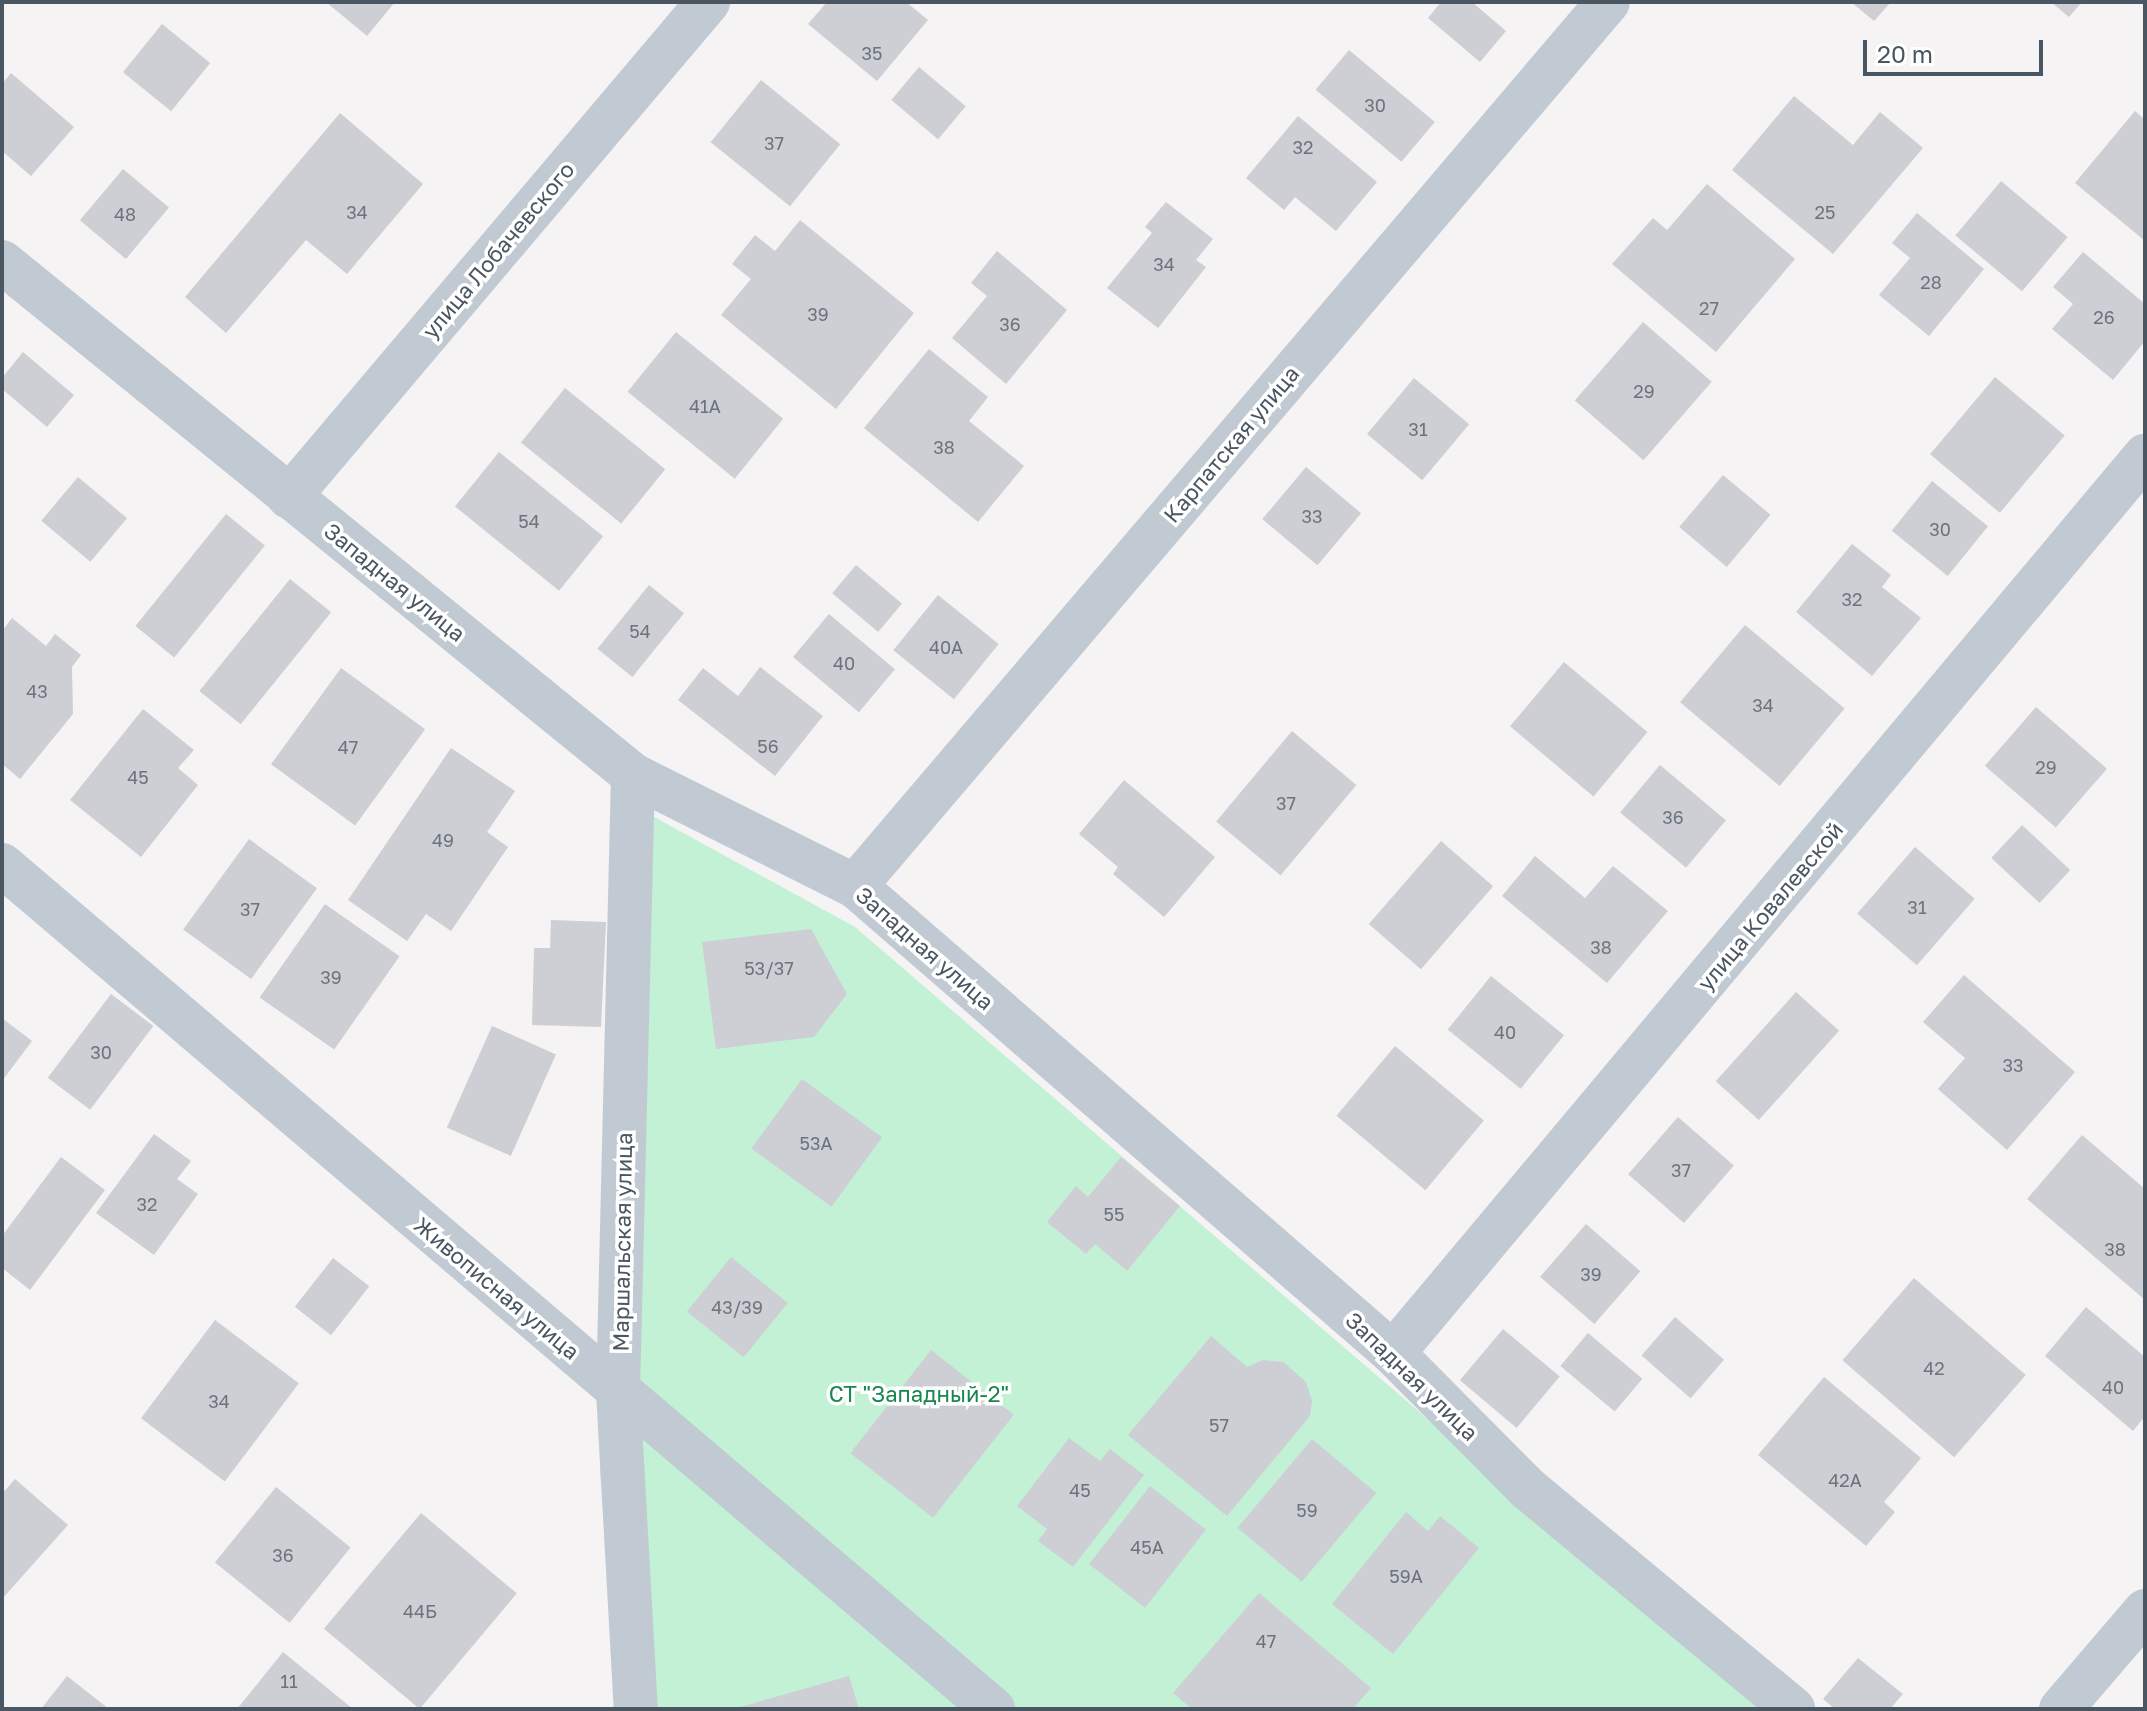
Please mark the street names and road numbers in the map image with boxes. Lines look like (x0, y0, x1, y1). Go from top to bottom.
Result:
street label: улица Лобачевского (416, 156, 580, 344)
street label: Карпатская улица (1158, 360, 1304, 528)
street label: Западная улица (319, 517, 471, 647)
street label: улица Ковалевской (1692, 816, 1848, 996)
street label: Западная улица (851, 881, 999, 1015)
street label: Маршальская улица (607, 1132, 637, 1352)
street label: Живописная улица (409, 1211, 585, 1365)
street label: Западная улица (1340, 1306, 1484, 1446)

